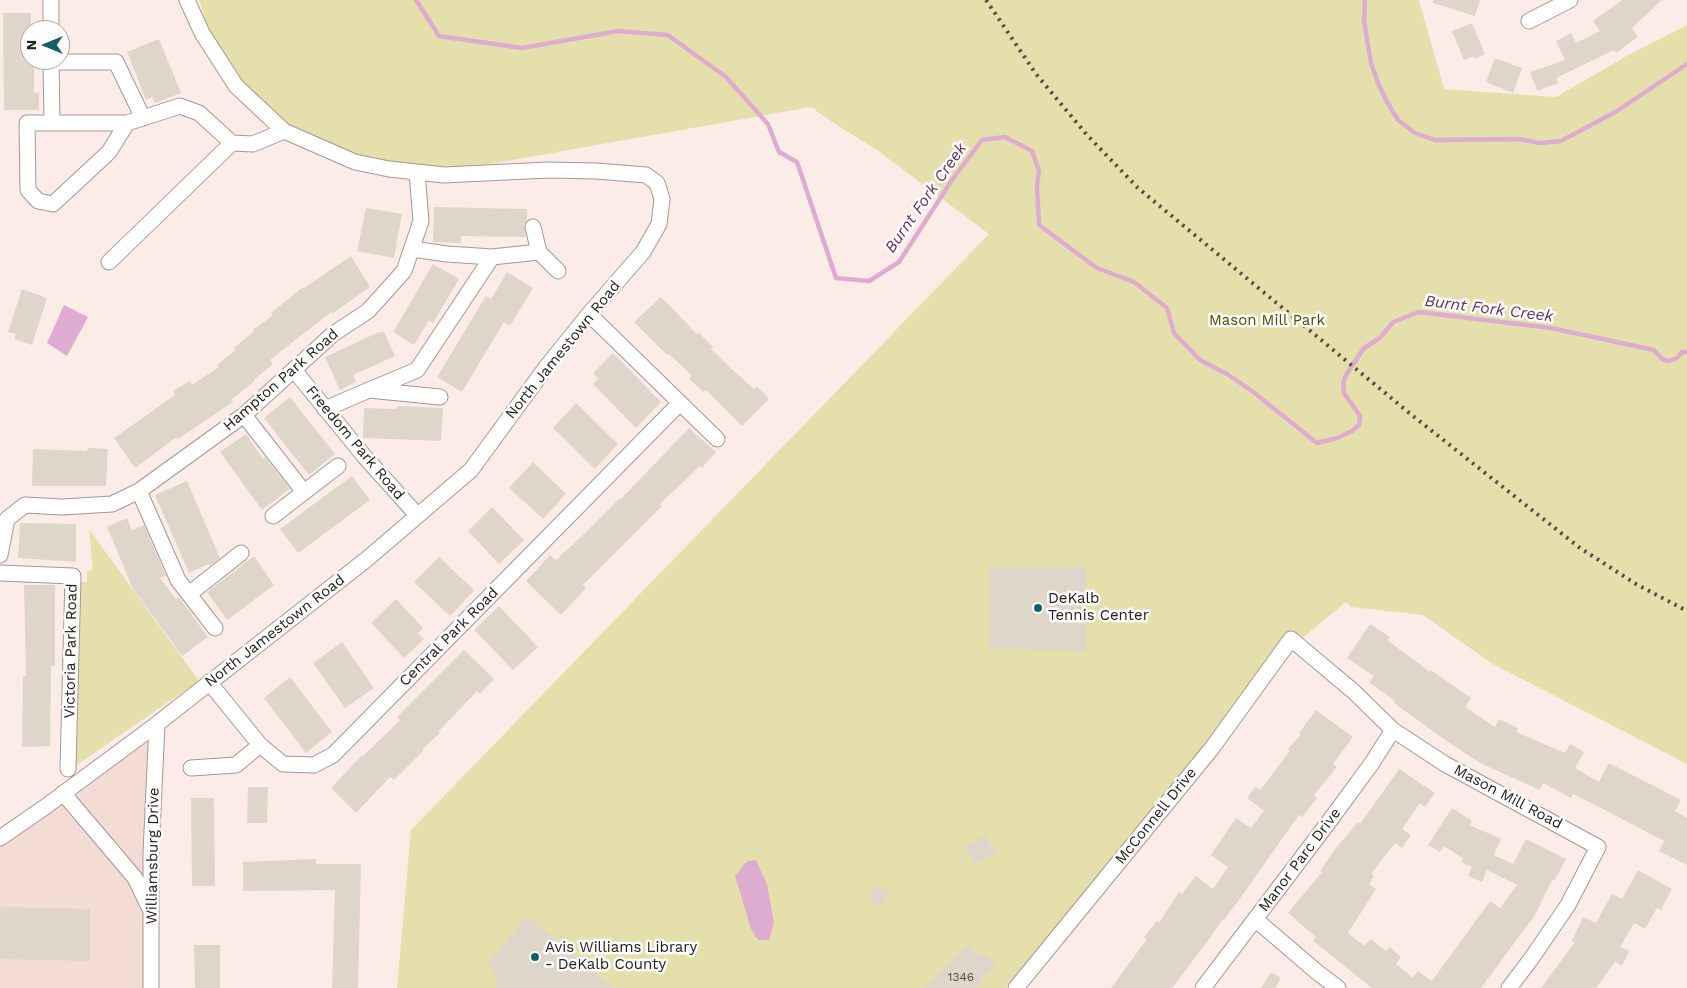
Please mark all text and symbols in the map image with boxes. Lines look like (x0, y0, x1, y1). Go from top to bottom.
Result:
north arrow (20, 20, 70, 70)
text: N (23, 40, 39, 50)
water label: Burnt Fork Creek (881, 139, 971, 257)
street label: North Jamestown Road (502, 277, 624, 423)
water label: Burnt Fork Creek (1424, 292, 1554, 326)
park label: Mason Mill Park (1209, 312, 1325, 330)
street label: Hampton Park Road (220, 325, 342, 435)
street label: Freedom Park Road (302, 382, 408, 504)
street label: North Jamestown Road (202, 571, 348, 691)
street label: Victoria Park Road (61, 583, 81, 719)
street label: Central Park Road (396, 584, 502, 690)
place label: DeKalb Tennis Center (1048, 590, 1149, 625)
marker: DeKalb Tennis Center (1032, 602, 1044, 614)
street label: Mason Mill Road (1451, 761, 1565, 833)
street label: McConnell Drive (1112, 764, 1200, 868)
street label: Williamsburg Drive (143, 787, 163, 925)
street label: Manor Parc Drive (1255, 805, 1345, 915)
place label: Avis Williams Library - DeKalb County (545, 939, 697, 974)
marker: Avis Williams Library - DeKalb County (529, 951, 541, 963)
house number: 1346 (948, 970, 974, 984)

